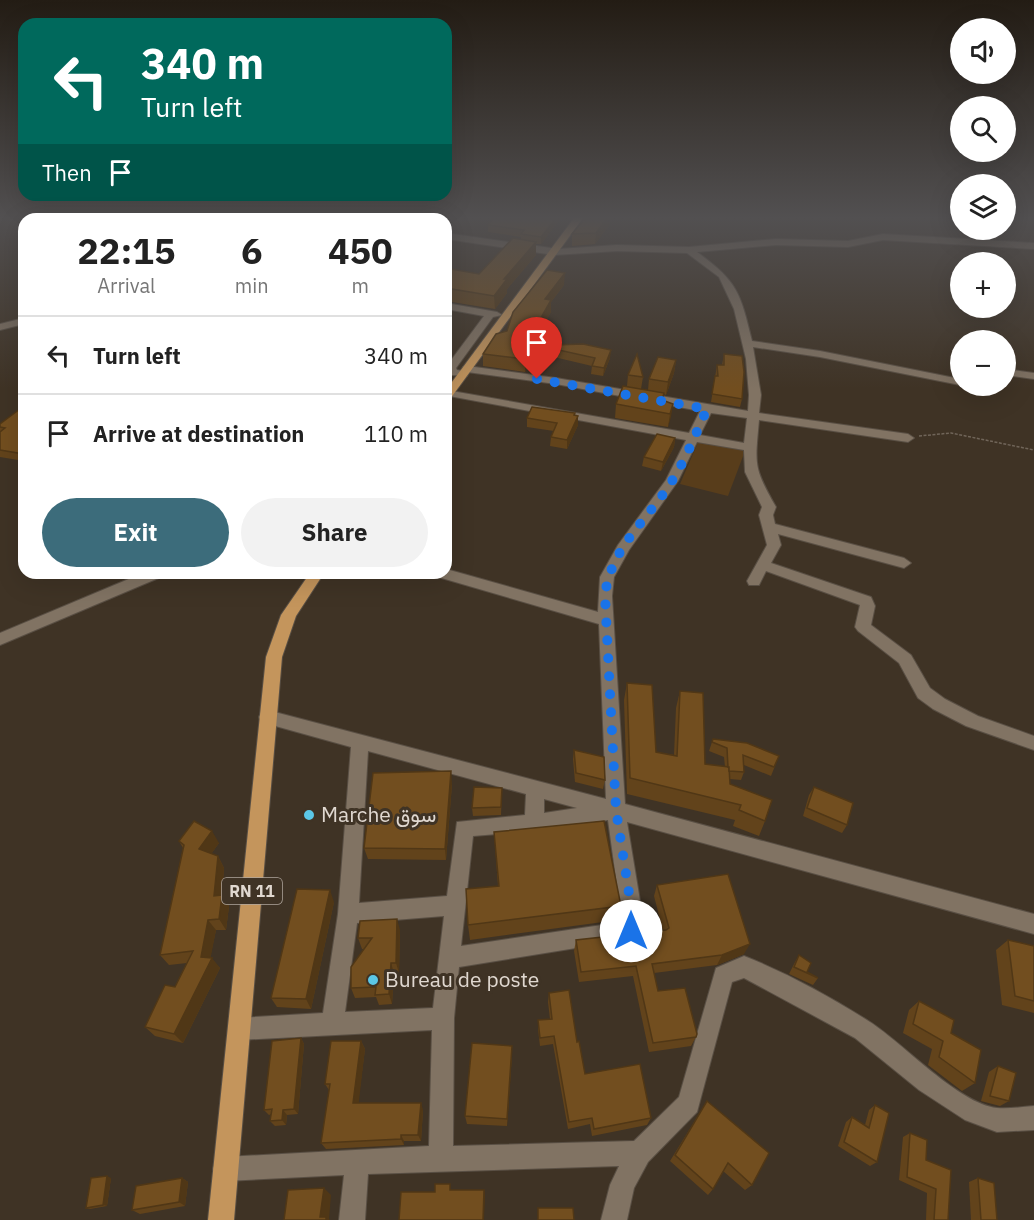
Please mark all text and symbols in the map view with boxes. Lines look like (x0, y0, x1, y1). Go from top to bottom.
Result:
map controls (950, 18, 1016, 396)
button: sound (950, 18, 1016, 84)
text: 340 m (141, 36, 264, 91)
icon: left (42, 42, 120, 120)
text: Turn left (141, 89, 242, 124)
button: search (950, 96, 1016, 162)
icon: arrive (104, 156, 137, 189)
text: Then (42, 158, 92, 187)
button: layers (950, 174, 1016, 240)
text: 22:15 (77, 227, 176, 274)
text: 6 (241, 227, 263, 274)
text: 450 (328, 227, 393, 274)
button: + (950, 252, 1016, 318)
text: Arrival (97, 272, 156, 299)
text: min (235, 272, 269, 299)
text: m (352, 272, 369, 299)
pin (511, 317, 562, 379)
icon: arrive (520, 326, 553, 359)
button: − (950, 330, 1016, 396)
icon: left (42, 339, 75, 372)
text: Turn left (93, 341, 181, 370)
text: 340 m (364, 341, 428, 370)
icon: arrive (42, 417, 75, 450)
text: Arrive at destination (93, 419, 304, 448)
text: 110 m (364, 419, 428, 448)
button: Exit (42, 498, 229, 567)
button: Share (241, 498, 428, 567)
place label: Marche سوق (321, 800, 436, 828)
marker: Marche سوق (302, 808, 316, 822)
road number: RN 11 (222, 878, 282, 904)
position arrow (599, 899, 663, 963)
place label: Bureau de poste (385, 965, 539, 993)
marker: Bureau de poste (366, 973, 380, 987)

